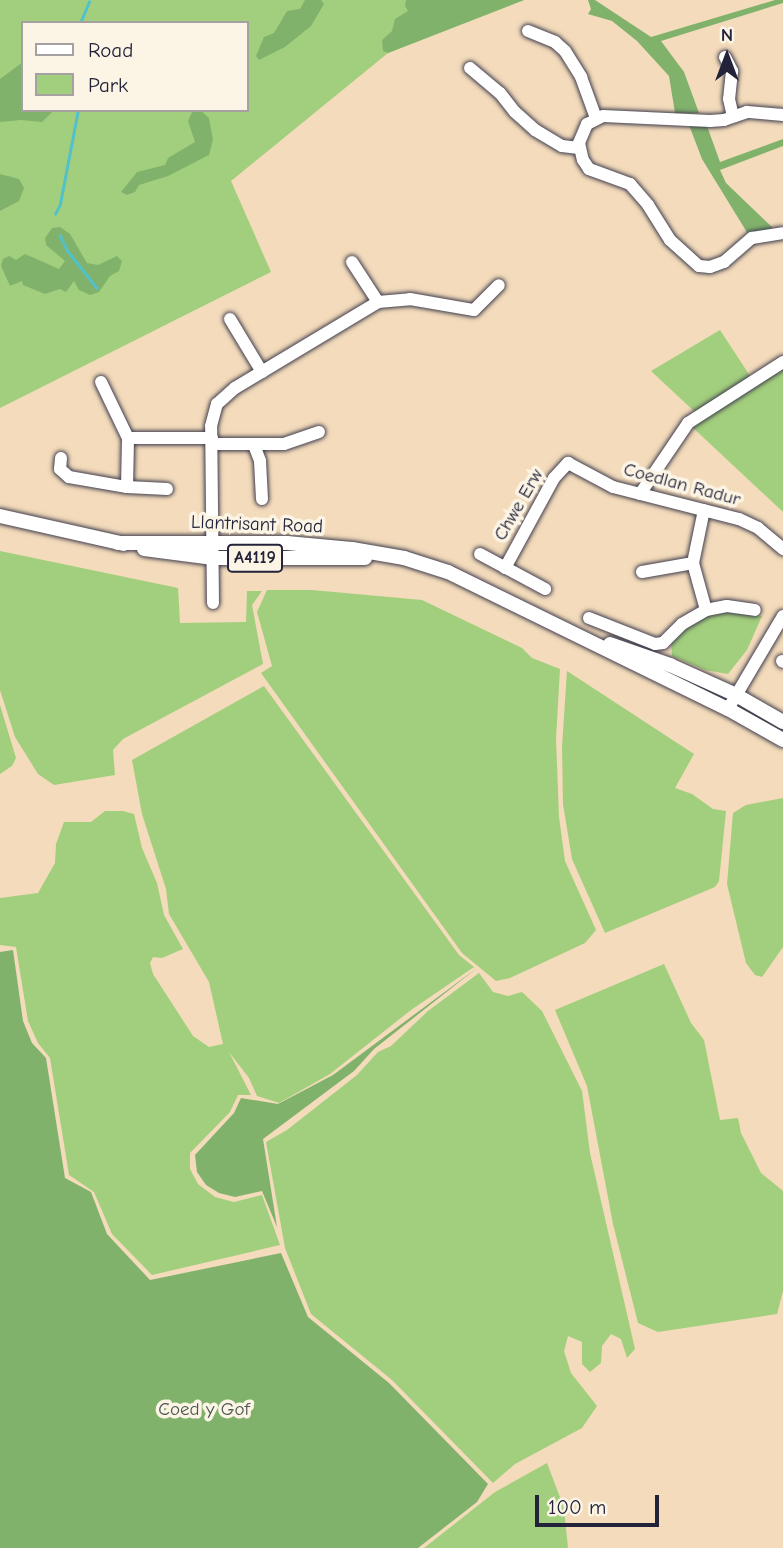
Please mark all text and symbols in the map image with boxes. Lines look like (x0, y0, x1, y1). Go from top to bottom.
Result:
legend (21, 21, 248, 112)
north arrow (692, 21, 762, 91)
text: N (721, 24, 733, 46)
text: Road (88, 38, 133, 62)
text: Park (88, 73, 128, 97)
street label: Coedlan Radur (621, 458, 743, 512)
street label: Chwe Erw (489, 465, 549, 545)
street label: Llantrisant Road (191, 511, 323, 539)
road number: A4119 (227, 544, 283, 572)
park label: Coed y Gof (158, 1399, 250, 1421)
scale bar (538, 1482, 662, 1526)
text: 100 m (548, 1495, 606, 1519)

